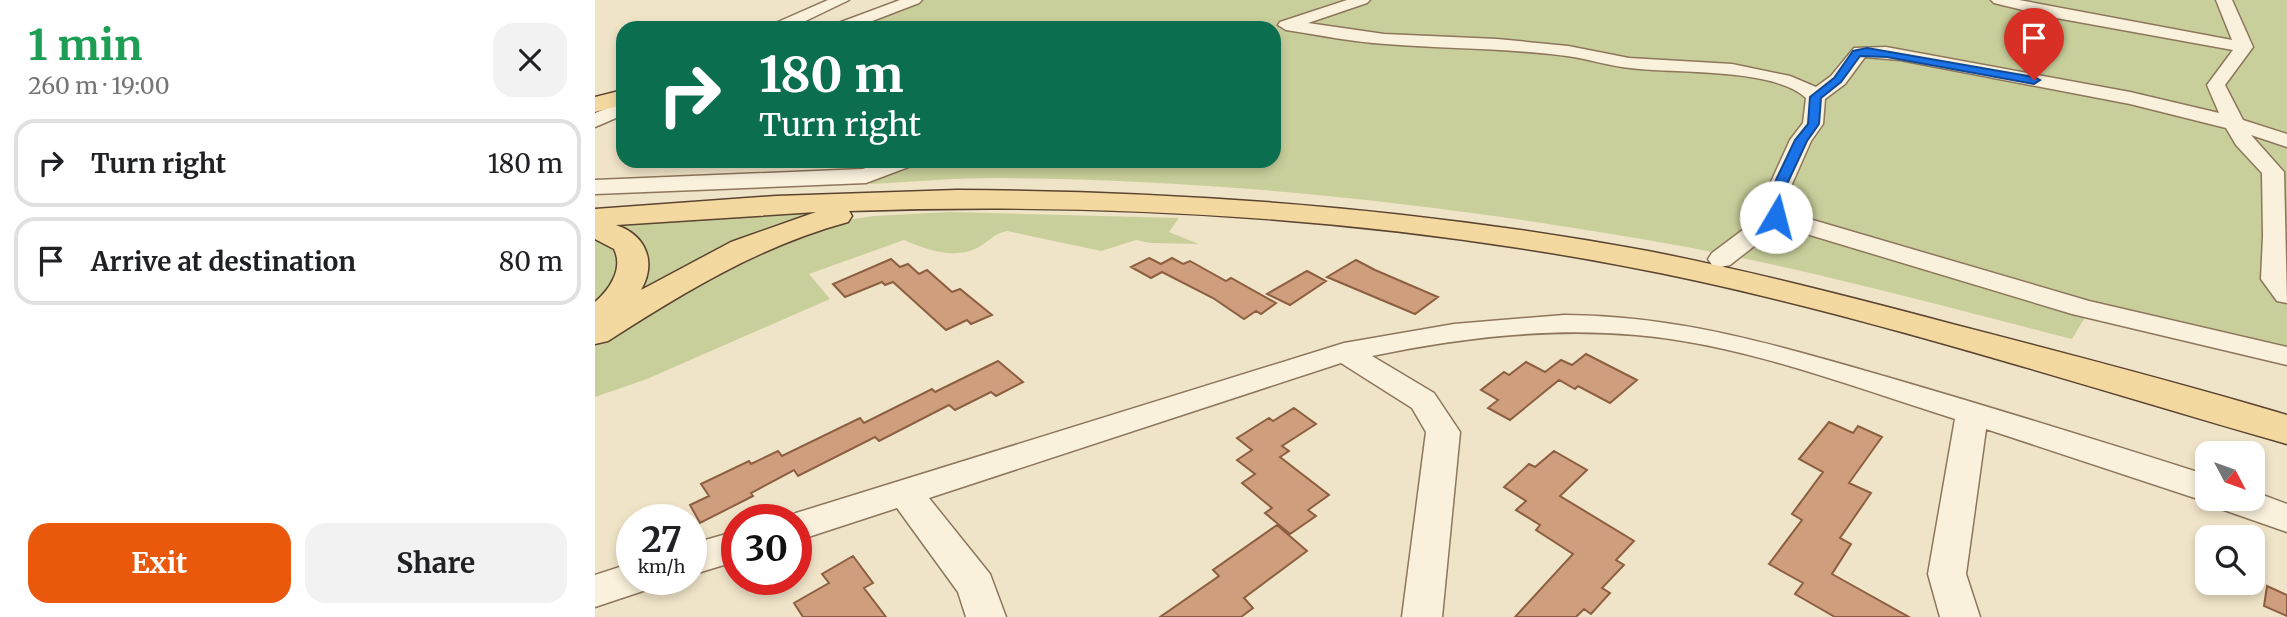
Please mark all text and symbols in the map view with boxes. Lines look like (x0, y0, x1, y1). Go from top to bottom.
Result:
pin (2004, 8, 2064, 80)
text: 1 min (28, 19, 142, 71)
icon: arrive (2015, 19, 2053, 57)
button: close (493, 23, 567, 97)
text: 180 m (759, 44, 904, 105)
icon: right (644, 49, 735, 140)
text: 260 m · 19:00 (28, 71, 170, 100)
text: Turn right (759, 105, 921, 145)
icon: right (32, 144, 70, 182)
text: Turn right (91, 147, 226, 180)
text: 180 m (488, 147, 563, 180)
position arrow (1739, 180, 1813, 254)
icon: arrive (32, 242, 70, 280)
text: Arrive at destination (91, 245, 356, 278)
text: 80 m (499, 245, 563, 278)
north arrow (2195, 441, 2265, 511)
map controls (2195, 441, 2265, 595)
speed limit sign: 30 (721, 504, 812, 595)
text: 27 (641, 518, 682, 562)
button: Exit (28, 523, 291, 603)
button: Share (305, 523, 567, 603)
button: search (2195, 525, 2265, 595)
text: km/h (638, 555, 685, 578)

